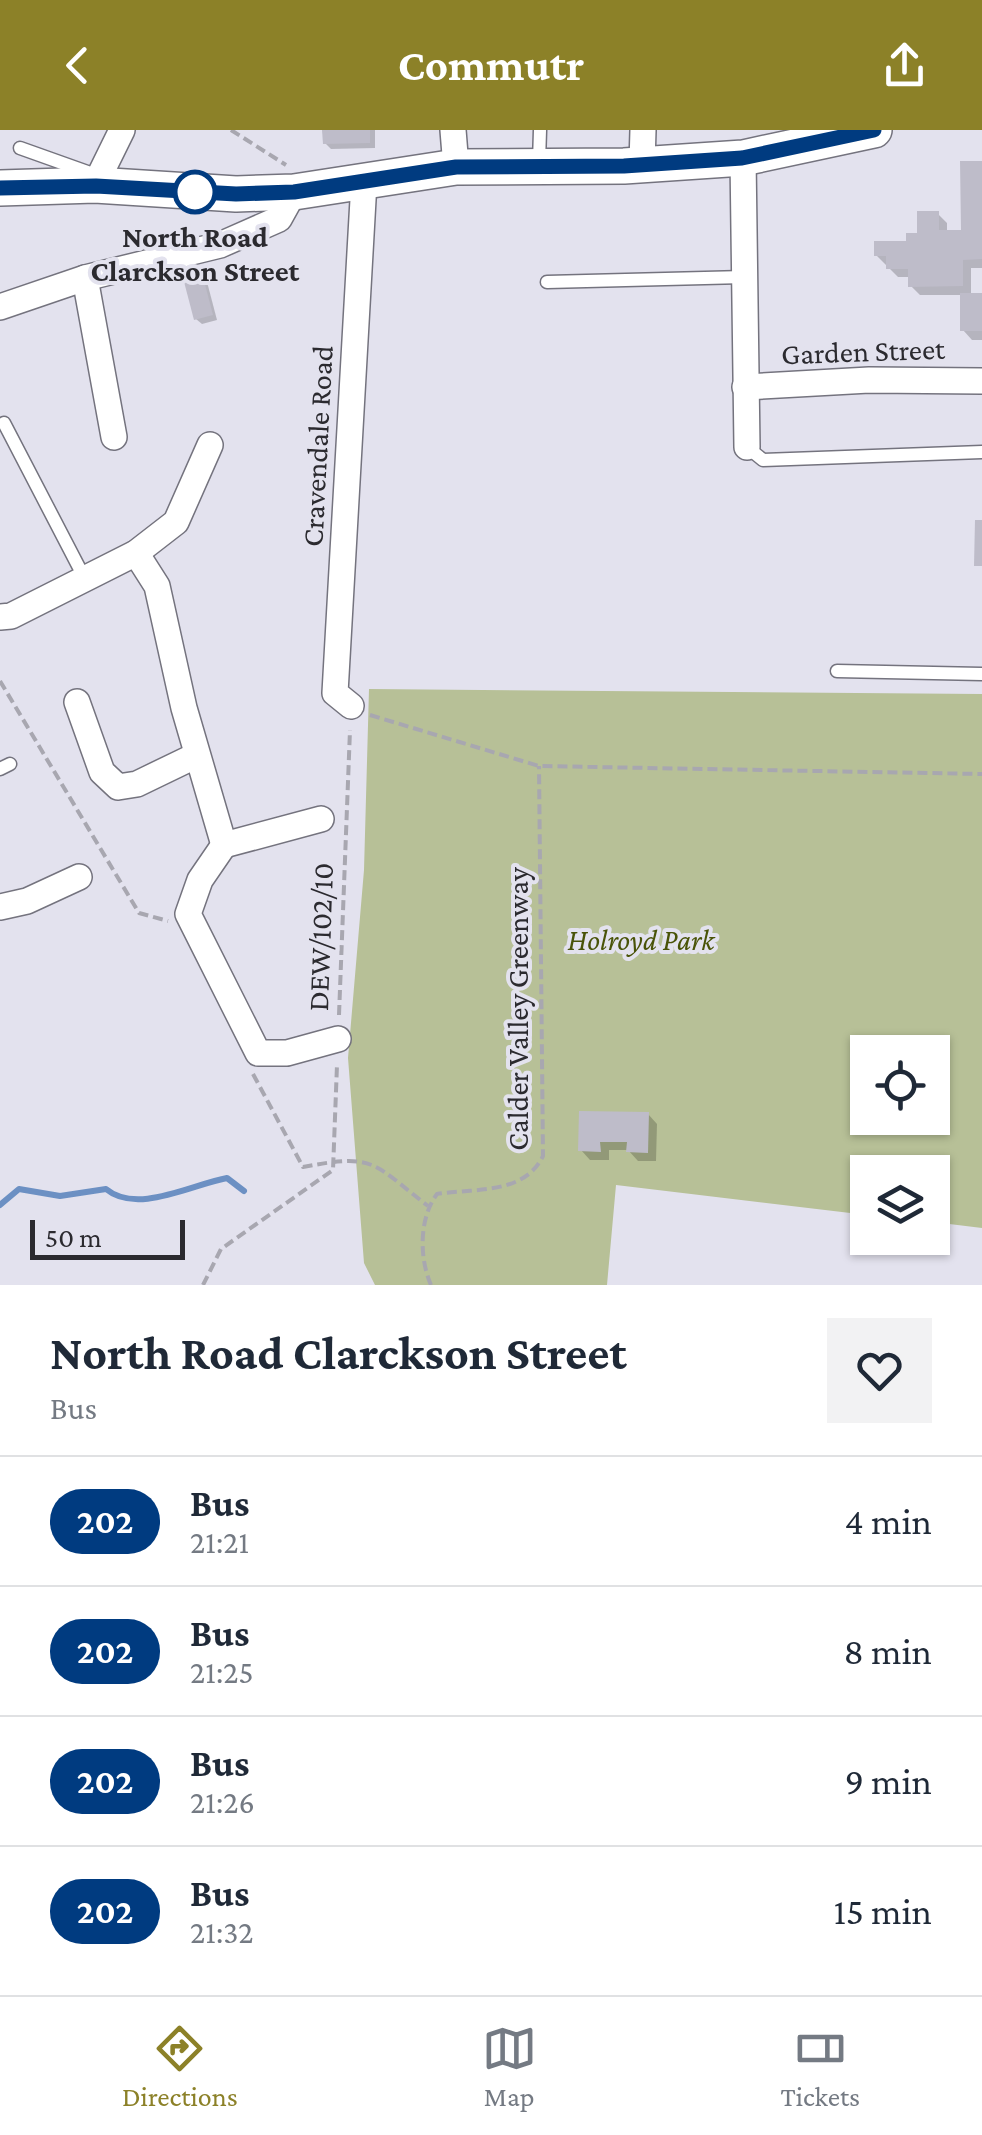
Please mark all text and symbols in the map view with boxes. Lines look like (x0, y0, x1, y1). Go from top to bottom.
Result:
icon: back (50, 38, 105, 93)
icon: share (877, 38, 932, 93)
text: Commutr (398, 40, 584, 90)
marker: North Road Clarckson Street (174, 171, 216, 213)
place label: North Road Clarckson Street (91, 220, 300, 287)
street label: Garden Street (781, 332, 947, 370)
street label: Cravendale Road (295, 344, 339, 548)
street label: DEW/102/10 (301, 862, 339, 1012)
street label: Calder Valley Greenway (501, 867, 535, 1151)
park label: Holroyd Park (568, 923, 716, 957)
map controls (850, 1035, 950, 1255)
button: locate (850, 1035, 950, 1135)
button: layers (850, 1155, 950, 1255)
scale bar (30, 1215, 185, 1260)
text: 50 m (45, 1222, 102, 1253)
button: heart (827, 1318, 932, 1423)
text: North Road Clarckson Street (50, 1326, 627, 1379)
text: Bus (50, 1390, 97, 1426)
text: Bus (190, 1482, 249, 1524)
text: 4 min (845, 1500, 932, 1542)
text: 202 (77, 1502, 133, 1541)
text: 21:21 (190, 1524, 249, 1560)
text: Bus (190, 1612, 249, 1654)
text: 8 min (844, 1630, 932, 1672)
text: 202 (77, 1632, 133, 1671)
text: 21:25 (190, 1654, 254, 1690)
text: Bus (190, 1742, 249, 1784)
text: 9 min (845, 1760, 932, 1802)
text: 202 (77, 1762, 133, 1801)
text: 21:26 (190, 1784, 255, 1820)
text: Bus (190, 1872, 249, 1914)
text: 15 min (833, 1890, 932, 1932)
text: 202 (77, 1892, 133, 1931)
text: 21:32 (190, 1914, 253, 1950)
tab: Directions (122, 2021, 238, 2112)
tab: Map (482, 2021, 537, 2112)
tab: Tickets (781, 2021, 860, 2112)

